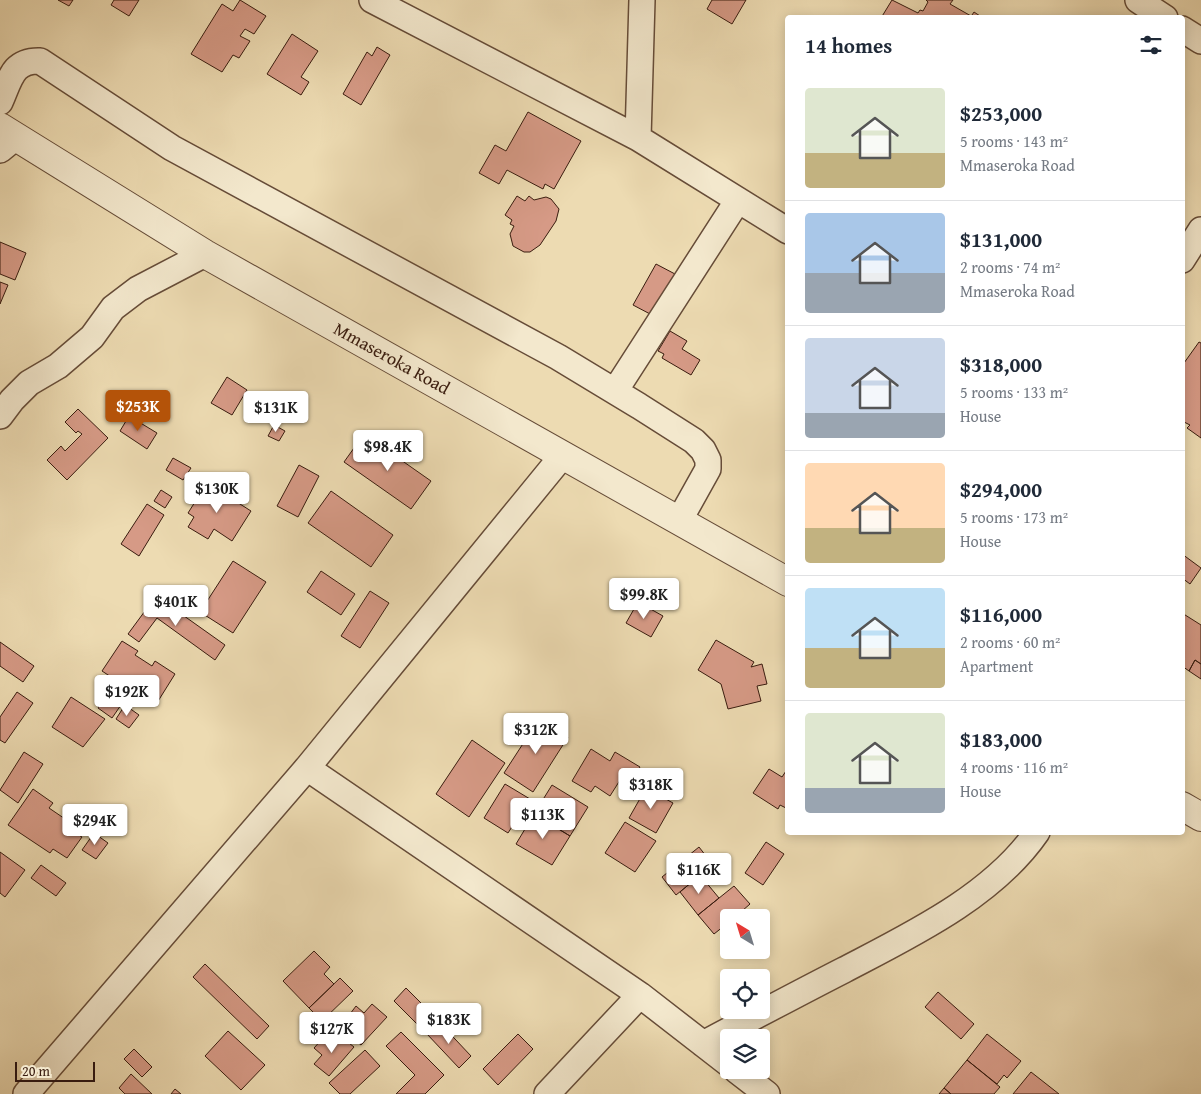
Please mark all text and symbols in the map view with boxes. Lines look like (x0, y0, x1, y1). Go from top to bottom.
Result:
text: 14 homes (805, 30, 892, 61)
icon: filters (1137, 31, 1165, 59)
text: $253,000 (960, 98, 1042, 129)
icon: home (845, 108, 905, 168)
text: 5 rooms · 143 m² (960, 129, 1068, 153)
text: Mmaseroka Road (960, 153, 1075, 177)
text: $131,000 (960, 224, 1042, 255)
icon: home (845, 233, 905, 293)
text: 2 rooms · 74 m² (960, 255, 1060, 279)
text: Mmaseroka Road (960, 279, 1075, 303)
street label: Mmaseroka Road (329, 315, 455, 401)
text: $318,000 (960, 349, 1042, 380)
icon: home (845, 358, 905, 418)
text: 5 rooms · 133 m² (960, 380, 1068, 404)
pin: $253K (103, 390, 173, 432)
pin: $131K (241, 390, 311, 433)
text: $253K (116, 394, 160, 418)
text: $131K (254, 395, 298, 419)
text: House (960, 404, 1001, 428)
pin: $98.4K (347, 430, 429, 472)
text: $98.4K (364, 434, 412, 458)
pin: $130K (182, 472, 252, 514)
text: $294,000 (960, 474, 1042, 505)
text: $130K (195, 476, 239, 500)
icon: home (845, 483, 905, 543)
text: 5 rooms · 173 m² (960, 505, 1068, 529)
text: House (960, 529, 1001, 553)
pin: $99.8K (603, 578, 685, 620)
text: $99.8K (620, 582, 668, 606)
pin: $401K (141, 584, 211, 627)
text: $401K (154, 589, 198, 613)
text: $116,000 (960, 599, 1042, 630)
icon: home (845, 608, 905, 668)
text: 2 rooms · 60 m² (960, 630, 1060, 654)
text: Apartment (960, 654, 1033, 678)
pin: $192K (92, 674, 162, 717)
text: $192K (105, 679, 149, 703)
pin: $312K (501, 712, 571, 755)
text: $312K (514, 717, 558, 741)
text: $183,000 (960, 724, 1042, 755)
icon: home (845, 733, 905, 793)
text: 4 rooms · 116 m² (960, 755, 1068, 779)
pin: $318K (616, 768, 686, 810)
text: $318K (629, 772, 673, 796)
text: House (960, 779, 1001, 803)
pin: $113K (508, 798, 578, 840)
text: $113K (521, 802, 565, 826)
pin: $294K (60, 804, 130, 846)
text: $294K (73, 808, 117, 832)
pin: $116K (664, 852, 734, 895)
text: $116K (677, 857, 721, 881)
north arrow (720, 909, 770, 959)
map controls (720, 909, 770, 1079)
button: locate (720, 969, 770, 1019)
pin: $183K (414, 1002, 484, 1045)
text: $183K (427, 1007, 471, 1031)
pin: $127K (297, 1012, 367, 1054)
text: $127K (310, 1016, 354, 1040)
button: layers (720, 1029, 770, 1079)
scale bar (15, 1059, 95, 1082)
text: 20 m (22, 1061, 50, 1081)

